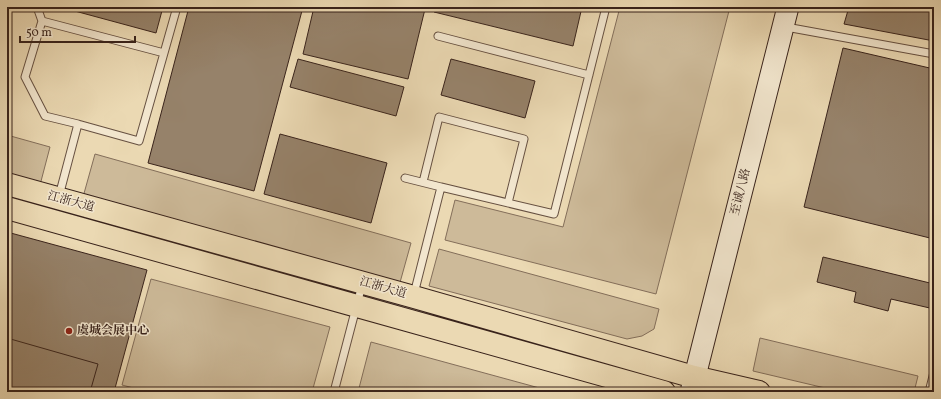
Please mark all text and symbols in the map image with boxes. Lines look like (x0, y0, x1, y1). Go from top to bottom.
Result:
scale bar (20, 18, 135, 44)
text: 50 m (26, 25, 52, 41)
street label: 至诚八路 (727, 167, 755, 217)
street label: 江浙大道 (46, 188, 96, 216)
street label: 江浙大道 (358, 274, 408, 302)
place label: 虞城会展中心 (77, 323, 149, 339)
marker: 虞城会展中心 (64, 326, 74, 336)

